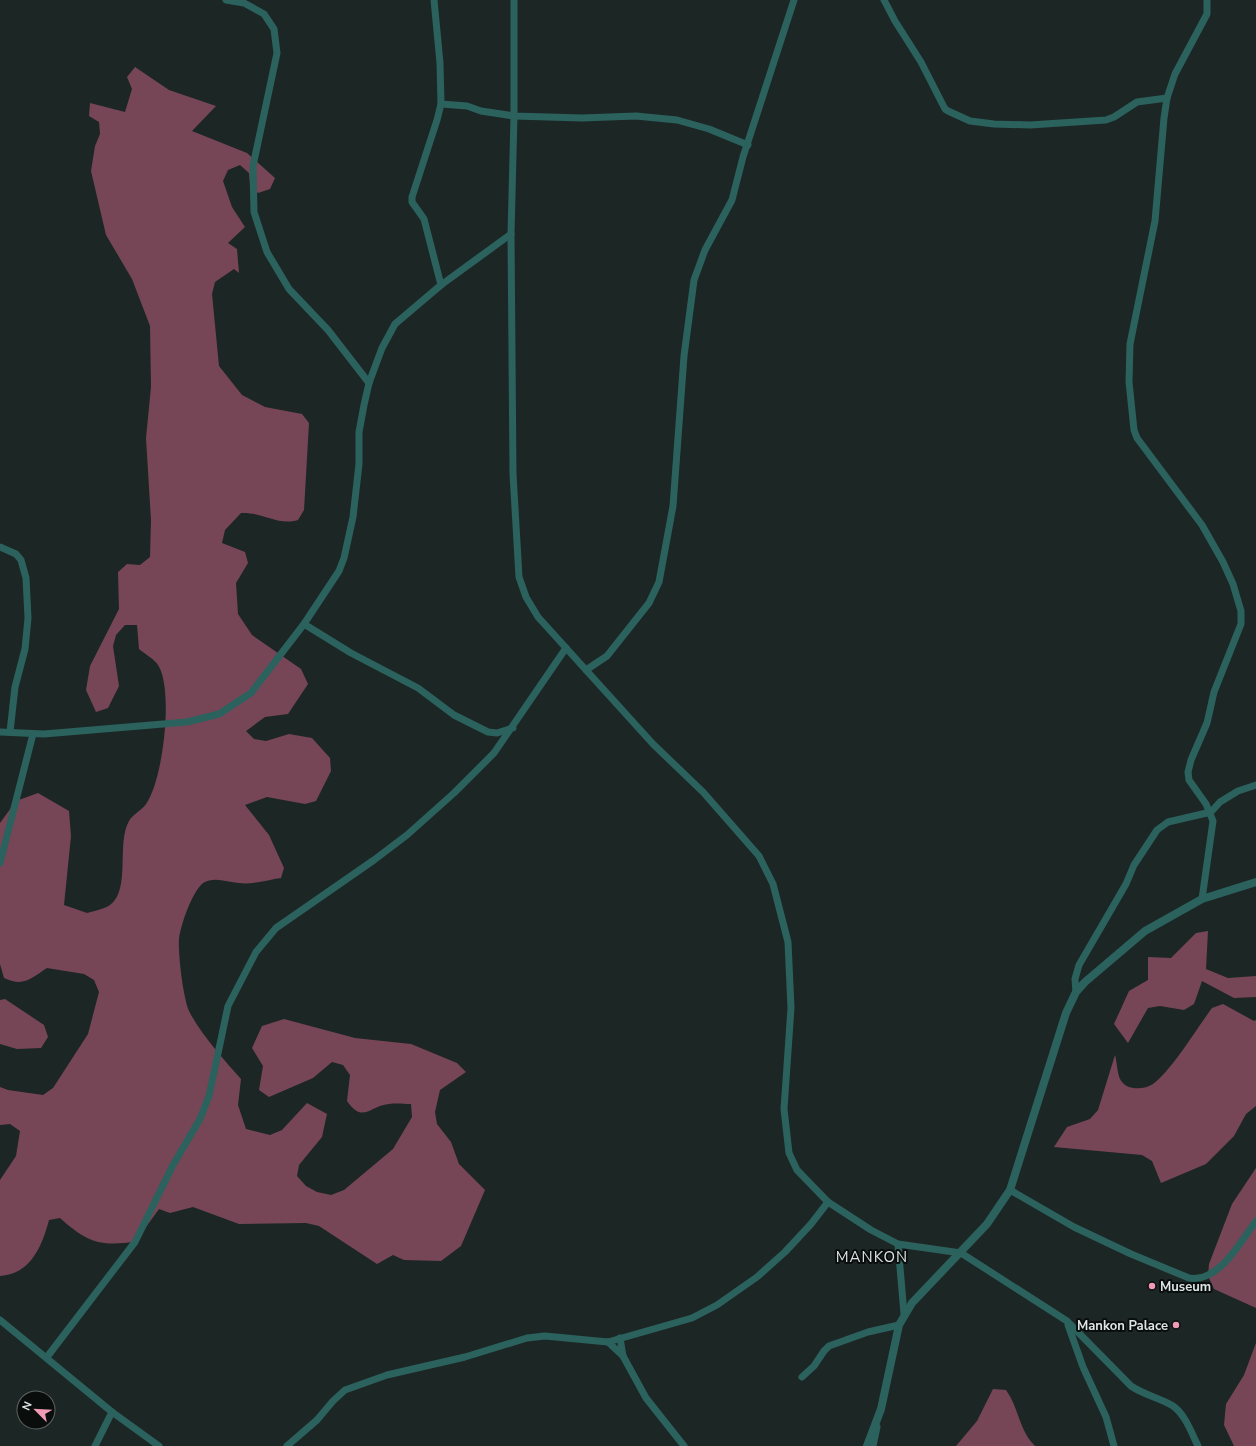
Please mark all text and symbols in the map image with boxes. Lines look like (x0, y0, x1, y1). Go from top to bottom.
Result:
district label: MANKON (836, 1247, 908, 1267)
place label: Museum (1160, 1278, 1211, 1296)
marker: Museum (1147, 1281, 1157, 1291)
place label: Mankon Palace (1077, 1317, 1168, 1335)
marker: Mankon Palace (1171, 1320, 1181, 1330)
north arrow (16, 1390, 56, 1430)
text: N (19, 1399, 36, 1413)

